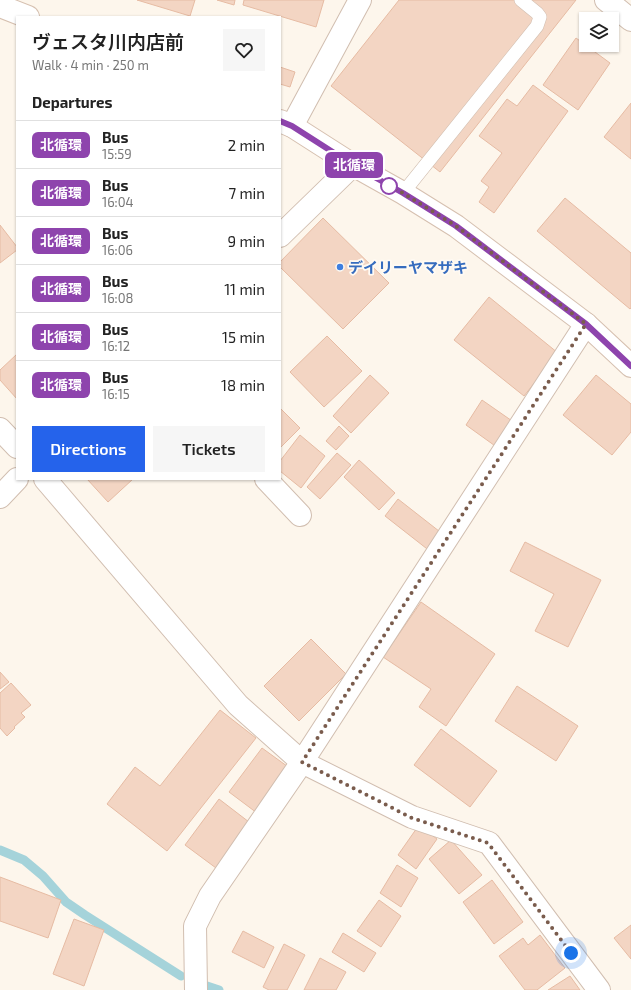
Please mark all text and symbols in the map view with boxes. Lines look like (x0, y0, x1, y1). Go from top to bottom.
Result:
map controls (579, 12, 619, 52)
button: layers (579, 12, 619, 52)
button: heart (223, 29, 265, 71)
text: ヴェスタ川内店前 (32, 30, 184, 53)
text: Walk · 4 min · 250 m (32, 57, 149, 73)
text: Departures (32, 93, 112, 111)
text: Bus (102, 128, 128, 146)
text: 北循環 (40, 136, 82, 153)
text: 2 min (228, 136, 265, 154)
text: 15:59 (102, 146, 132, 162)
line badge: 北循環 (331, 152, 377, 178)
text: 北循環 (333, 156, 375, 173)
text: Bus (102, 176, 128, 194)
unlabelled marker (380, 177, 398, 195)
text: 北循環 (40, 184, 82, 201)
text: 7 min (228, 184, 265, 202)
text: 16:04 (102, 194, 134, 210)
text: Bus (102, 224, 128, 242)
text: 北循環 (40, 232, 82, 249)
text: 9 min (227, 232, 265, 250)
text: 16:06 (102, 242, 133, 258)
place label: デイリーヤマザキ (348, 258, 468, 276)
marker: デイリーヤマザキ (335, 262, 345, 272)
text: Bus (102, 272, 128, 290)
text: 北循環 (40, 280, 82, 297)
text: 11 min (224, 280, 265, 298)
text: 16:08 (102, 290, 133, 306)
text: Bus (102, 320, 128, 338)
text: 北循環 (40, 328, 82, 345)
text: 15 min (222, 328, 265, 346)
text: 16:12 (102, 338, 130, 354)
text: Bus (102, 368, 128, 386)
text: 北循環 (40, 376, 82, 393)
text: 18 min (221, 376, 265, 394)
text: 16:15 (102, 386, 130, 402)
button: Directions (32, 426, 145, 472)
button: Tickets (153, 426, 265, 472)
your location (561, 943, 581, 963)

